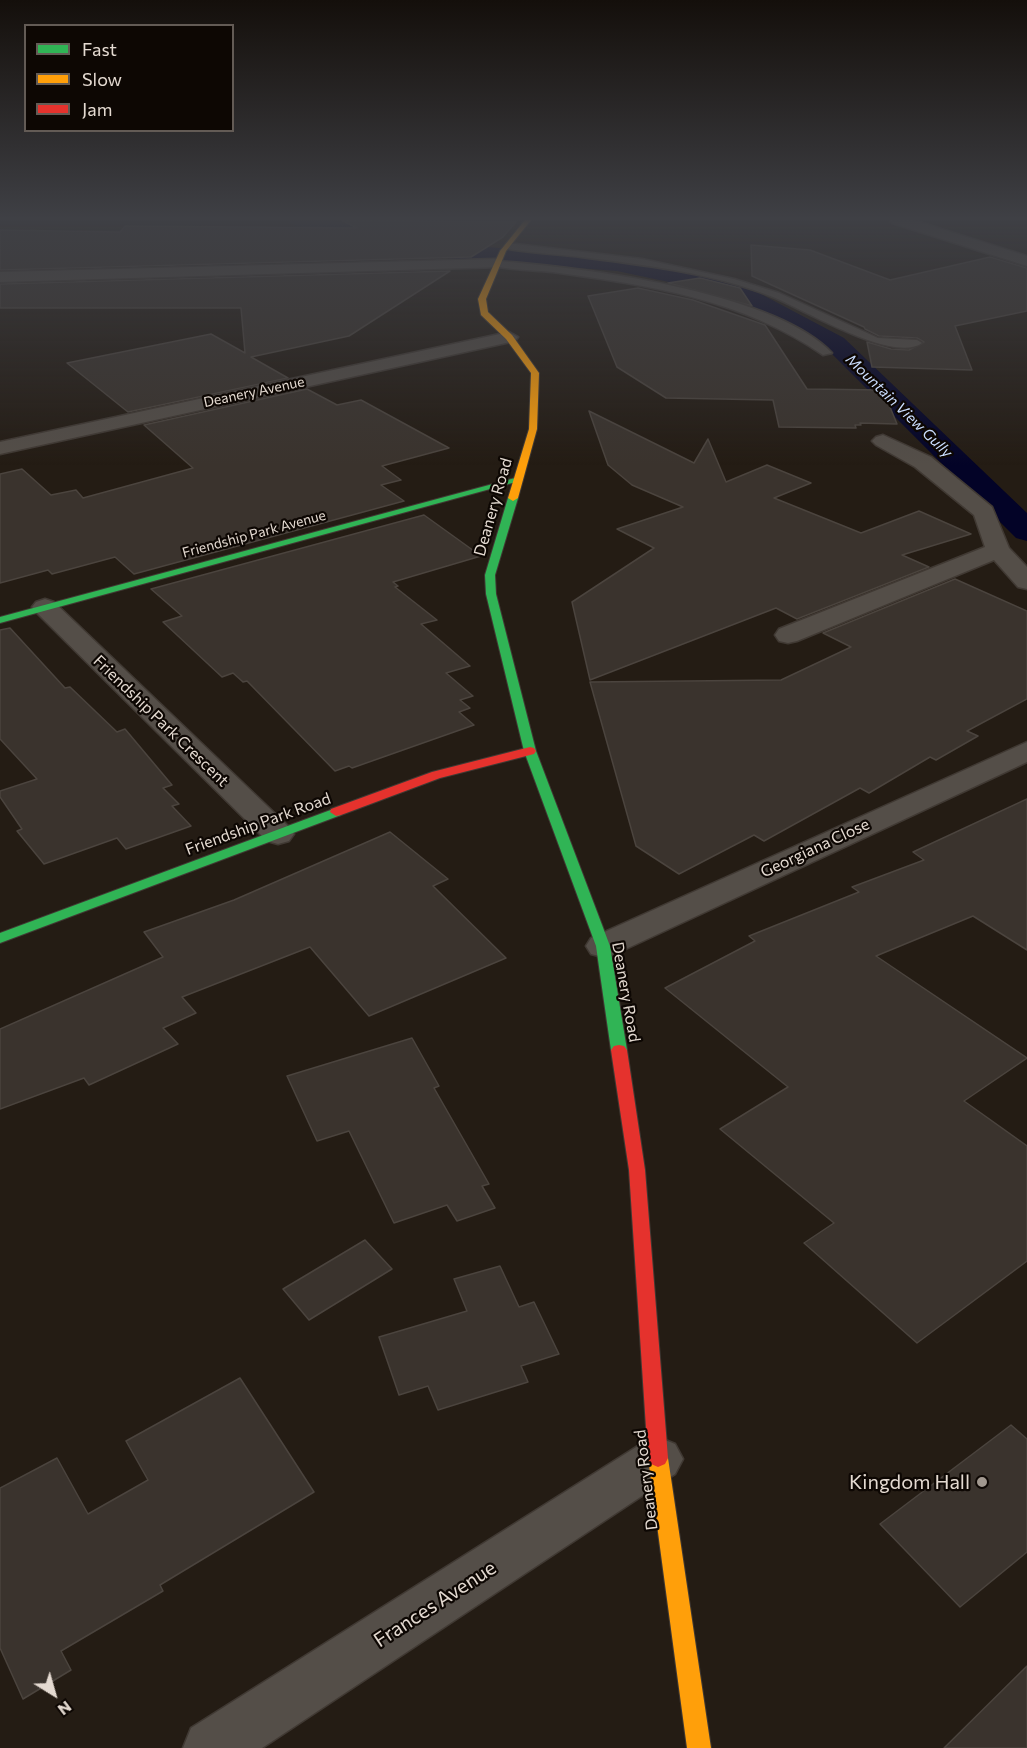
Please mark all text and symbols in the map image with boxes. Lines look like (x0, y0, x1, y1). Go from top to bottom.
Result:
legend (24, 24, 234, 132)
text: Fast (82, 38, 117, 60)
text: Slow (82, 68, 122, 90)
text: Jam (82, 98, 112, 120)
water label: Mountain View Gully (842, 351, 956, 461)
street label: Deanery Avenue (202, 373, 306, 411)
street label: Deanery Road (470, 456, 516, 558)
street label: Friendship Park Avenue (180, 507, 328, 561)
street label: Friendship Park Crescent (89, 651, 233, 791)
street label: Friendship Park Road (183, 789, 333, 859)
street label: Georgiana Close (757, 814, 873, 882)
street label: Deanery Road (608, 940, 644, 1044)
street label: Deanery Road (630, 1429, 662, 1531)
place label: Kingdom Hall (849, 1470, 970, 1494)
marker: Kingdom Hall (975, 1475, 989, 1489)
street label: Frances Avenue (369, 1556, 501, 1652)
north arrow (24, 1664, 84, 1724)
text: N (55, 1698, 76, 1720)

